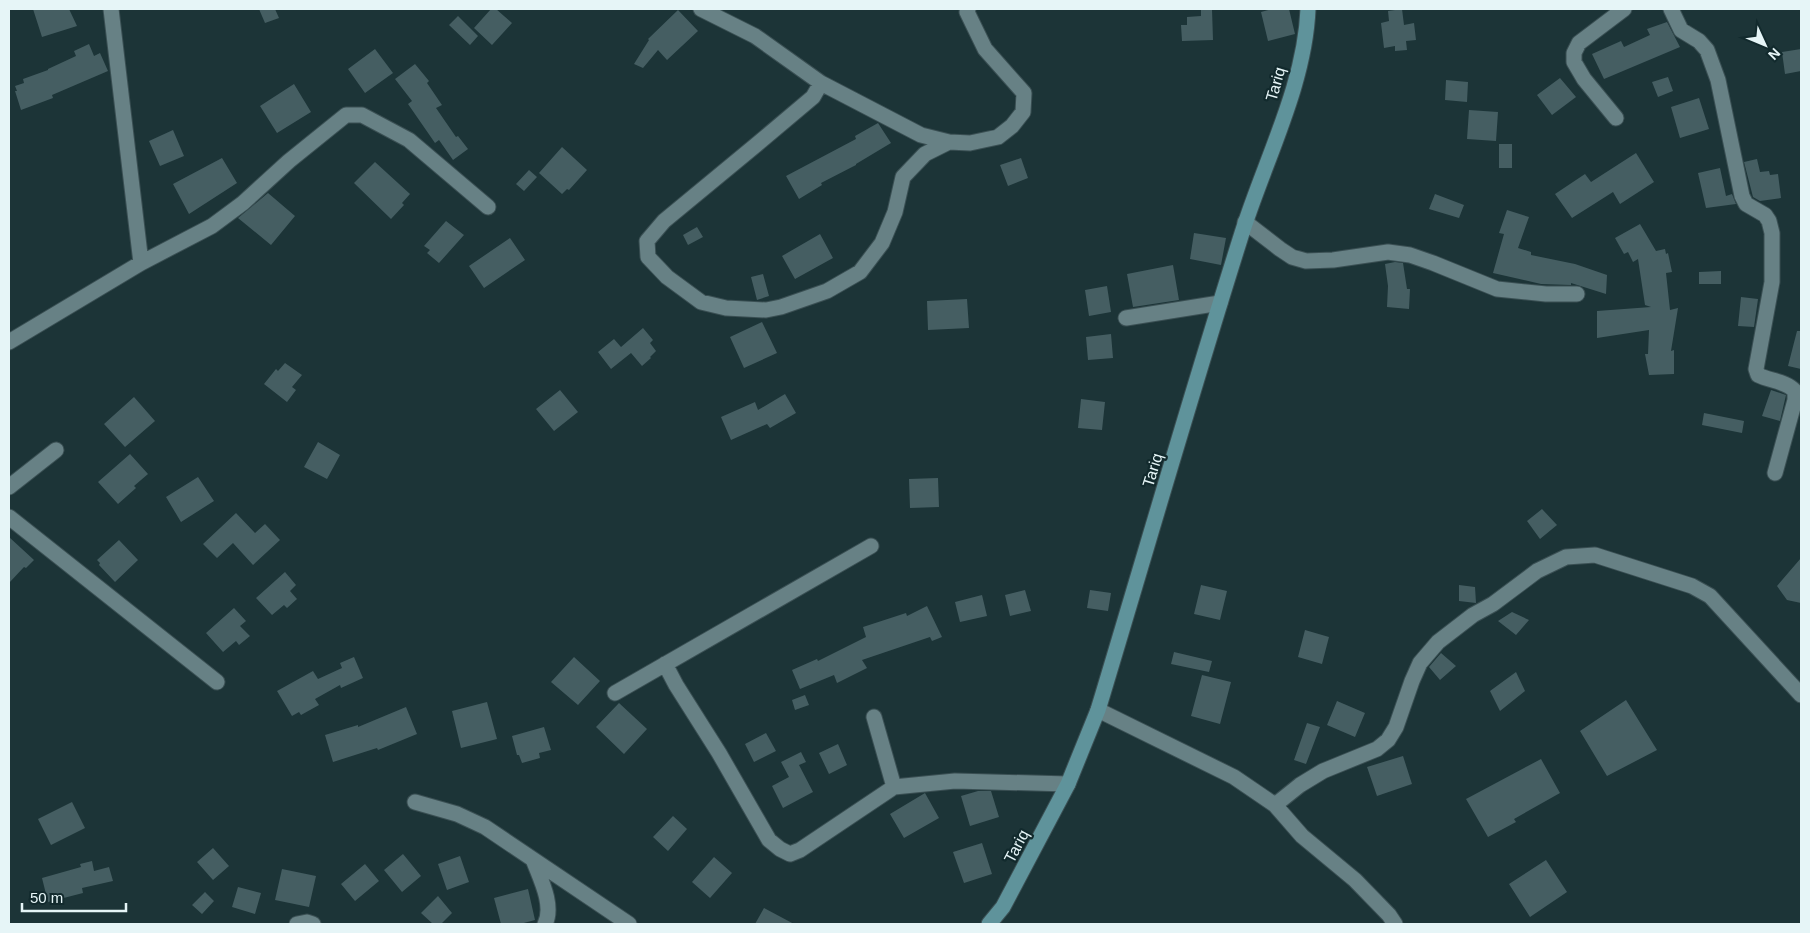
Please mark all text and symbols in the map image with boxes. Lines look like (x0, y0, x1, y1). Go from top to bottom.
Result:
north arrow (1740, 20, 1790, 70)
text: N (1765, 45, 1784, 63)
street label: Tariq (1263, 65, 1288, 103)
street label: Tariq (1139, 451, 1166, 489)
street label: Tariq (1001, 827, 1032, 866)
scale bar (22, 880, 126, 912)
text: 50 m (30, 889, 63, 906)

